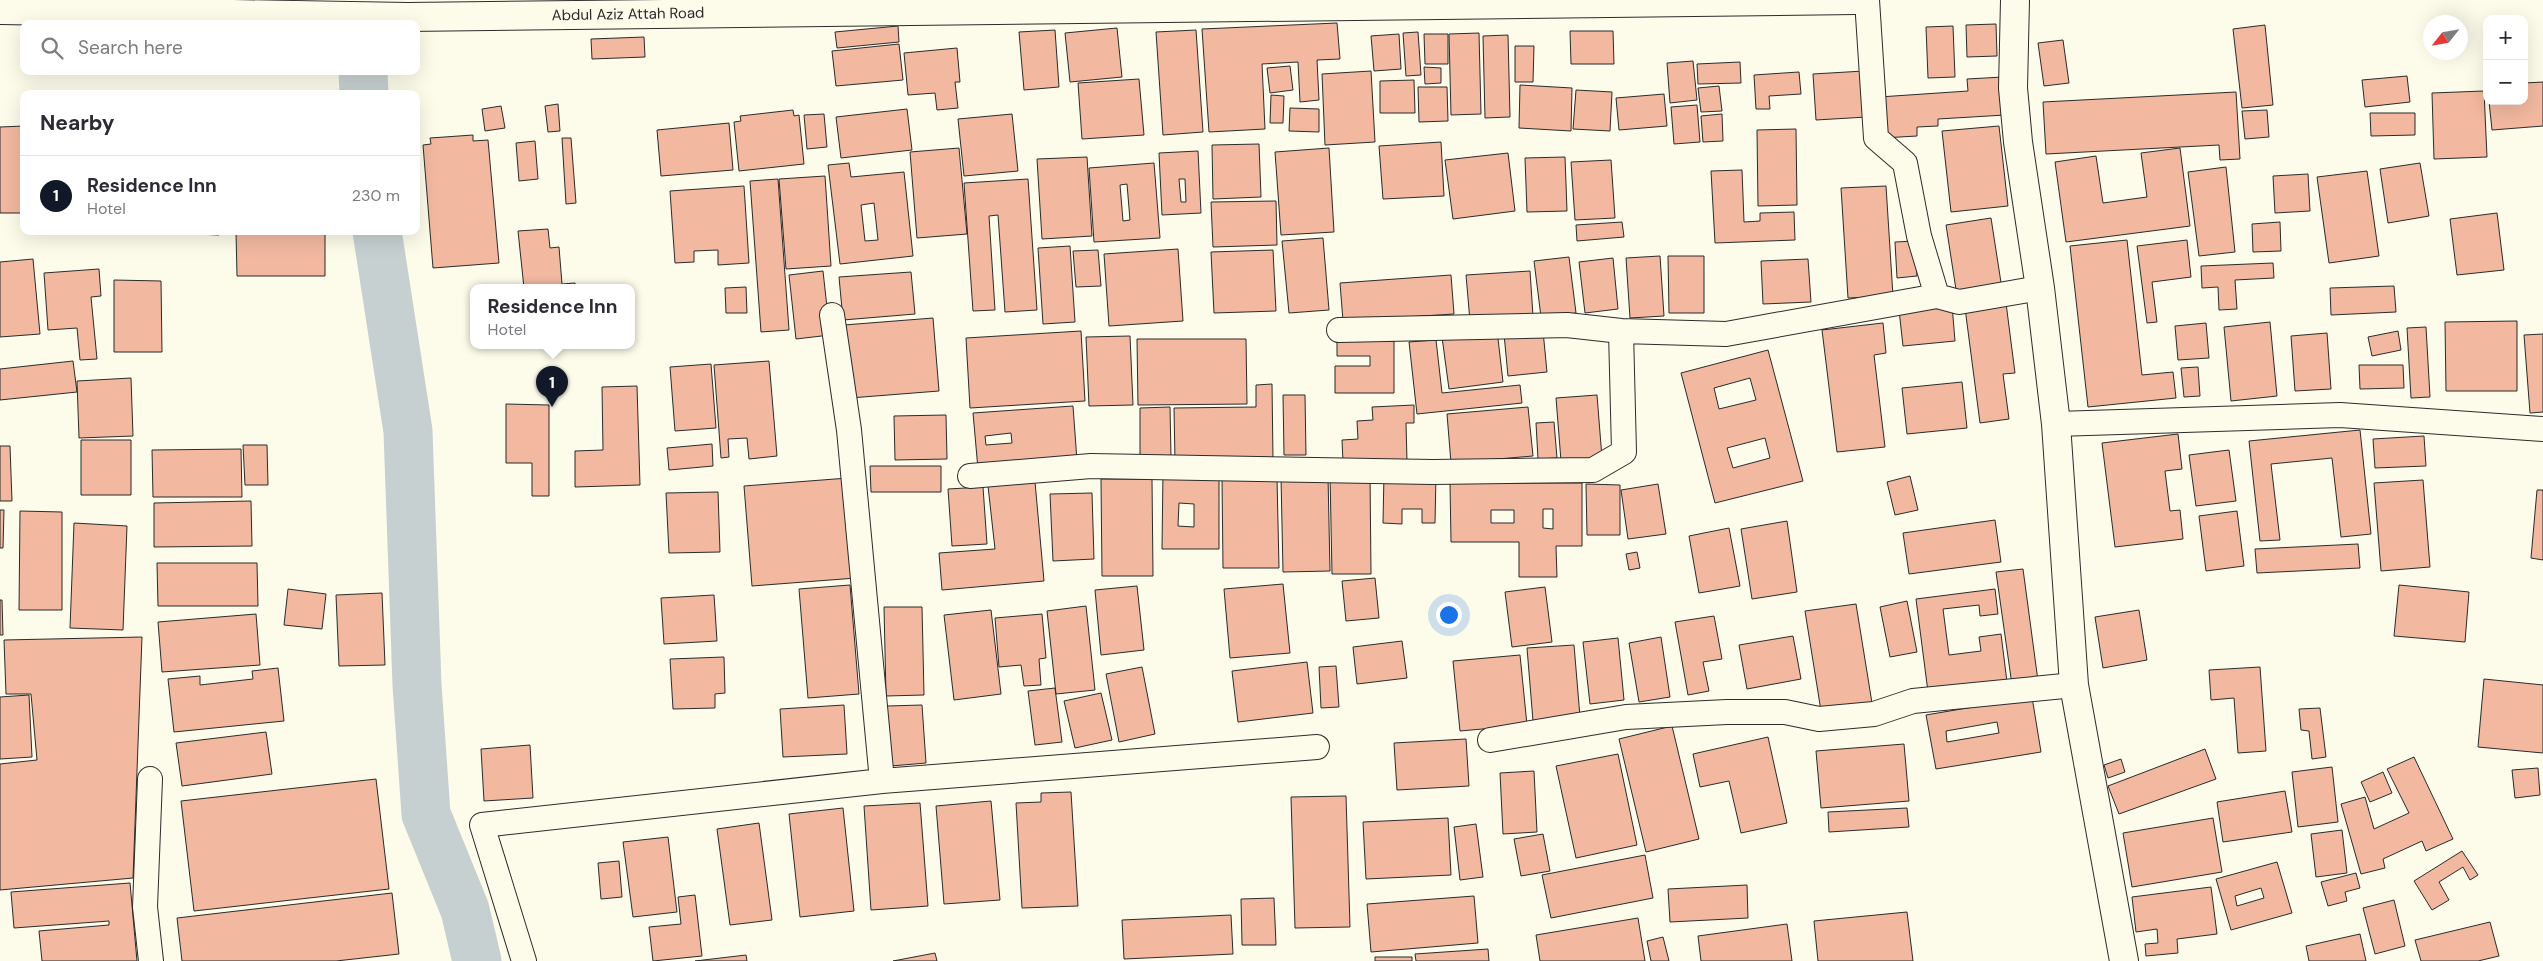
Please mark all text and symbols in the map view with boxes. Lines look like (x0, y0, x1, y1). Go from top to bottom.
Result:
street label: Abdul Aziz Attah Road (551, 3, 705, 25)
north arrow (2423, 15, 2468, 60)
map controls (2483, 15, 2528, 105)
button: + (2483, 15, 2528, 60)
search box (20, 20, 420, 75)
icon: search (38, 34, 66, 62)
text: Search here (78, 35, 183, 60)
button: − (2483, 60, 2528, 105)
text: Nearby (40, 109, 114, 137)
text: Residence Inn (87, 173, 217, 198)
text: 1 (53, 185, 59, 206)
text: 230 m (352, 185, 400, 206)
text: Hotel (87, 198, 126, 219)
popup (470, 284, 635, 349)
text: Residence Inn (488, 294, 617, 319)
text: Hotel (488, 319, 526, 340)
pin: 1 (536, 366, 568, 407)
your location (1436, 602, 1462, 628)

